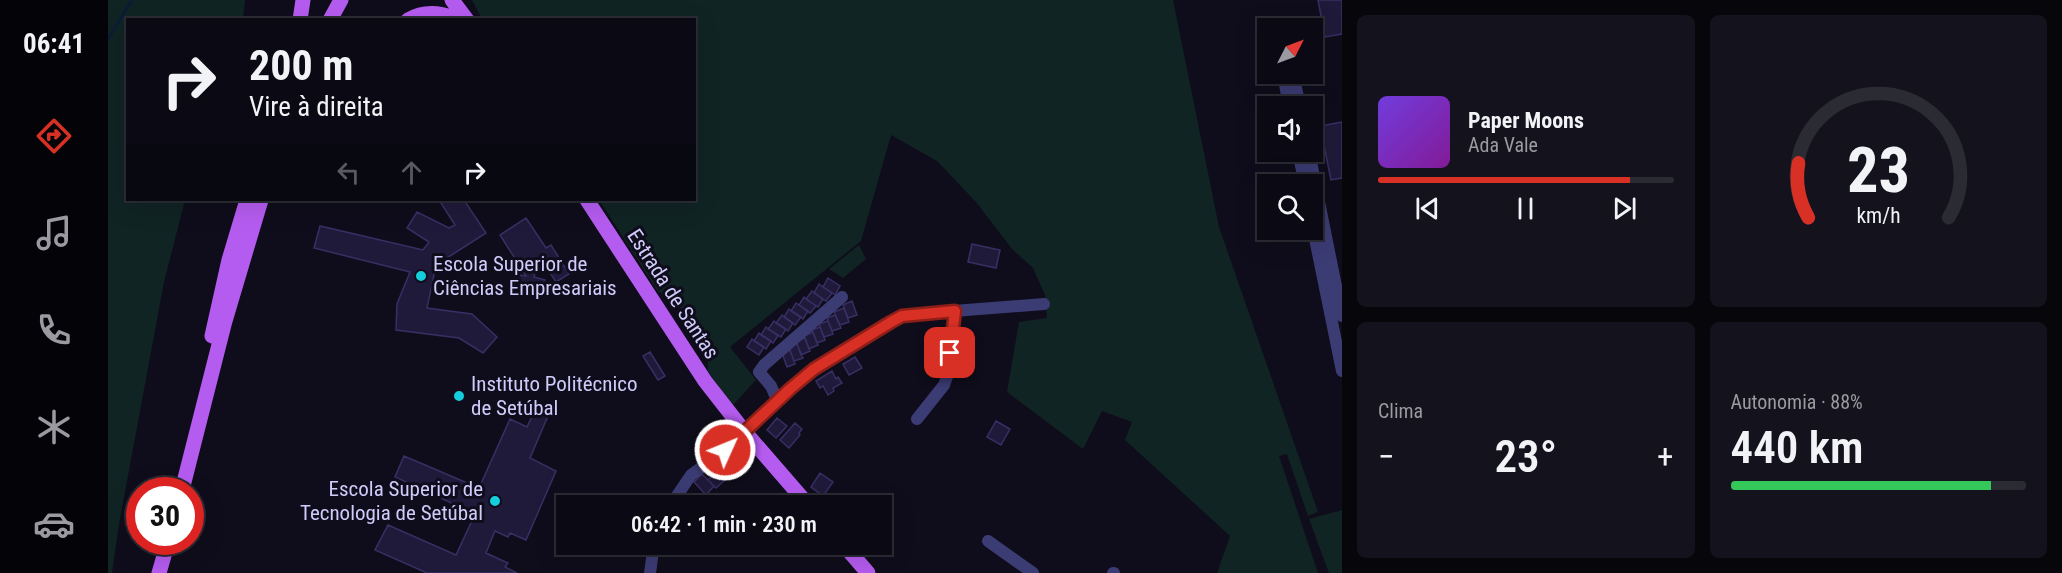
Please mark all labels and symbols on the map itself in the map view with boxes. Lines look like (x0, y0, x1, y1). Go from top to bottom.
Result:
north arrow (1257, 18, 1323, 84)
street label: Estrada de Santas (622, 225, 724, 363)
place label: Escola Superior de Ciências Empresariais (433, 252, 617, 300)
marker: Escola Superior de Ciências Empresariais (414, 269, 428, 283)
pin (924, 327, 975, 378)
place label: Instituto Politécnico de Setúbal (471, 372, 637, 420)
marker: Instituto Politécnico de Setúbal (452, 389, 466, 403)
position arrow (693, 418, 757, 482)
speed limit sign: 30 (126, 477, 204, 555)
place label: Escola Superior de Tecnologia de Setúbal (300, 477, 483, 525)
marker: Escola Superior de Tecnologia de Setúbal (488, 494, 502, 508)

